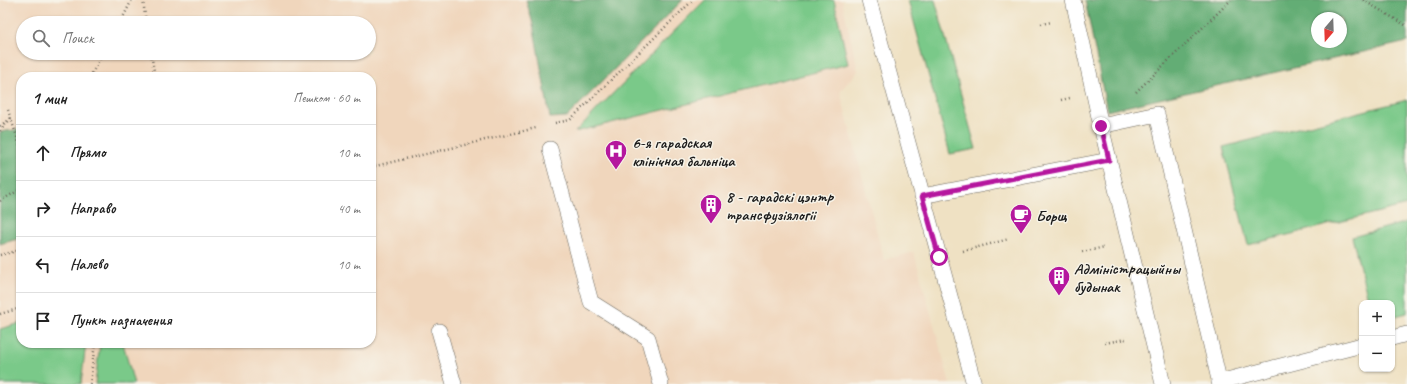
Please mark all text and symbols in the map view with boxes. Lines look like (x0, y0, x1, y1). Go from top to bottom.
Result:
north arrow (1311, 12, 1347, 48)
search box (16, 16, 376, 60)
icon: search (30, 27, 52, 49)
text: Поиск (62, 29, 94, 48)
text: 1 мин (32, 88, 67, 109)
text: Пешком · 60 m (293, 90, 360, 106)
route end (1092, 117, 1110, 135)
place label: 6-я гарадская клінічная бальніца (632, 133, 736, 171)
hospital icon: 6-я гарадская клінічная бальніца (603, 138, 629, 171)
icon: ahead (32, 142, 54, 164)
text: Прямо (70, 143, 106, 162)
text: 10 m (338, 145, 360, 161)
place label: 8 - гарадскі цэнтр трансфузіялогіі (726, 187, 835, 225)
building icon: 8 - гарадскі цэнтр трансфузіялогіі (698, 192, 724, 225)
icon: right (32, 198, 54, 220)
text: Направо (70, 199, 116, 218)
text: 40 m (338, 201, 360, 217)
cafe icon: Борщ (1008, 202, 1034, 235)
place label: Борщ (1036, 206, 1067, 226)
route start (930, 248, 948, 266)
icon: left (32, 254, 54, 276)
text: Налево (70, 255, 108, 274)
text: 10 m (338, 257, 360, 273)
place label: Адміністрацыйны будынак (1074, 259, 1181, 297)
building icon: Адміністрацыйны будынак (1046, 264, 1072, 297)
map controls (1359, 300, 1395, 372)
button: + (1359, 300, 1395, 336)
icon: arrive (32, 310, 54, 332)
text: Пункт назначения (70, 311, 172, 330)
button: − (1359, 336, 1395, 372)

